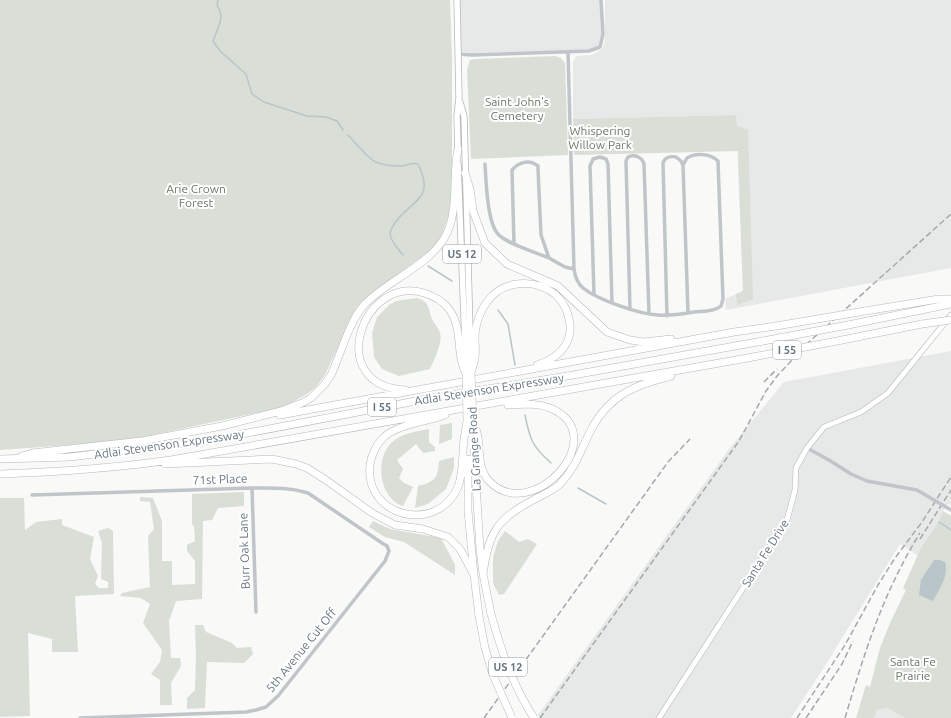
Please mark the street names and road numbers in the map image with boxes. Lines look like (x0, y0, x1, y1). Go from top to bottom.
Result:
road number: US 12 (443, 245, 481, 263)
road number: I 55 (773, 341, 801, 359)
street label: Adlai Stevenson Expressway (413, 371, 565, 407)
road number: I 55 (368, 398, 396, 416)
street label: La Grange Road (465, 406, 483, 492)
street label: Adlai Stevenson Expressway (93, 427, 245, 461)
street label: 71st Place (192, 472, 248, 486)
street label: Burr Oak Lane (236, 513, 252, 589)
street label: Santa Fe Drive (739, 517, 791, 589)
street label: 5th Avenue Cut Off (263, 605, 339, 695)
road number: US 12 (489, 658, 527, 676)

